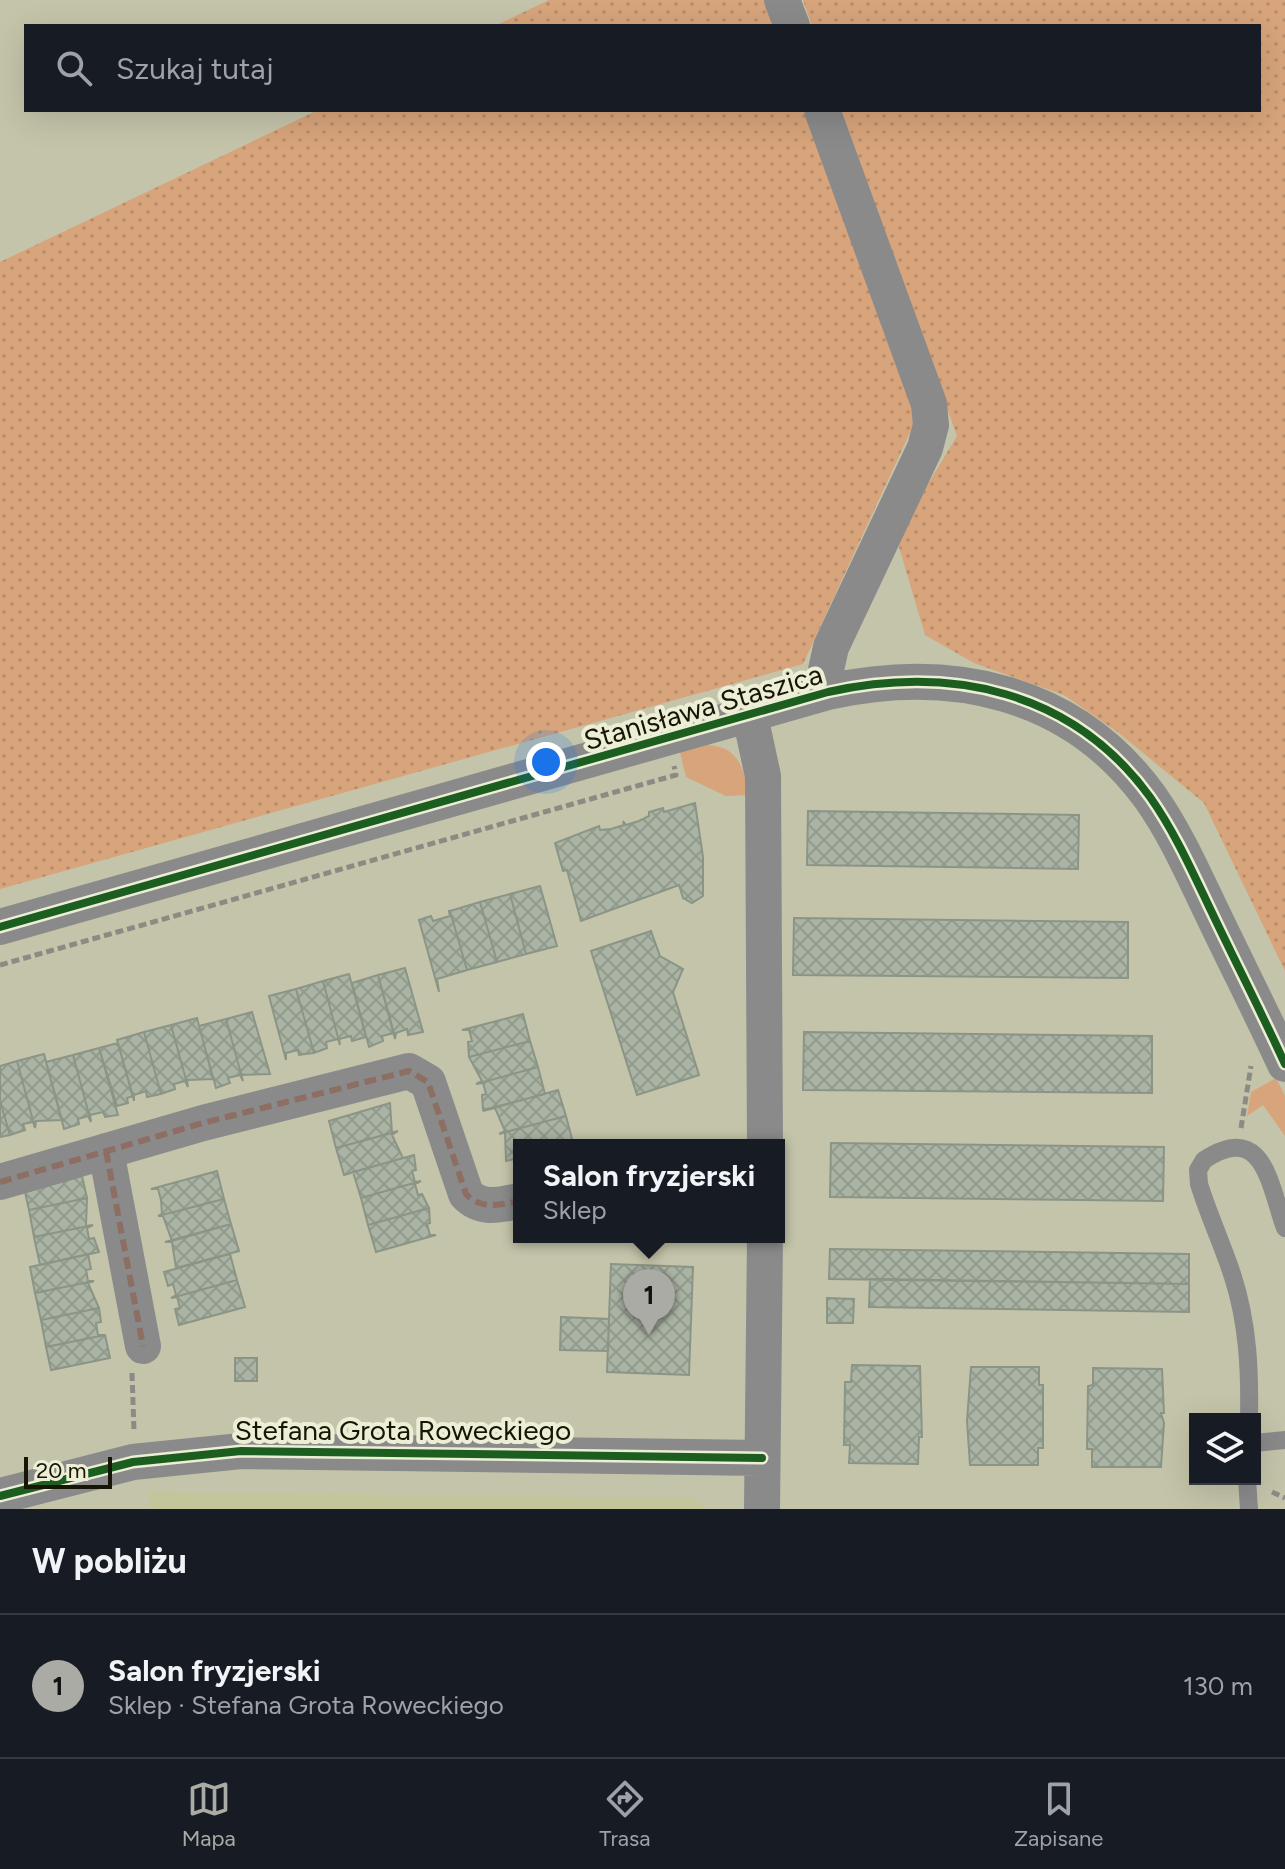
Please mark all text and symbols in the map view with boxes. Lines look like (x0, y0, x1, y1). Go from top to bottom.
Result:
search box (24, 24, 1261, 112)
icon: search (52, 46, 96, 90)
text: Szukaj tutaj (116, 50, 274, 87)
street label: Stanisława Staszica (580, 657, 826, 757)
your location (526, 742, 566, 782)
popup (513, 1139, 785, 1243)
text: Salon fryzjerski (543, 1157, 755, 1194)
text: Sklep (543, 1194, 607, 1226)
pin: 1 (623, 1269, 675, 1335)
street label: Stefana Grota Roweckiego (235, 1413, 571, 1447)
map controls (1189, 1413, 1261, 1485)
button: layers (1189, 1413, 1261, 1485)
scale bar (24, 1453, 112, 1489)
text: 20 m (36, 1457, 87, 1484)
text: W pobliżu (32, 1541, 187, 1582)
text: Salon fryzjerski (108, 1652, 321, 1689)
text: 1 (53, 1670, 63, 1702)
text: 130 m (1183, 1670, 1253, 1702)
text: Sklep · Stefana Grota Roweckiego (108, 1689, 504, 1721)
tab: Mapa (182, 1777, 236, 1852)
tab: Trasa (599, 1777, 651, 1852)
tab: Zapisane (1014, 1777, 1103, 1852)

